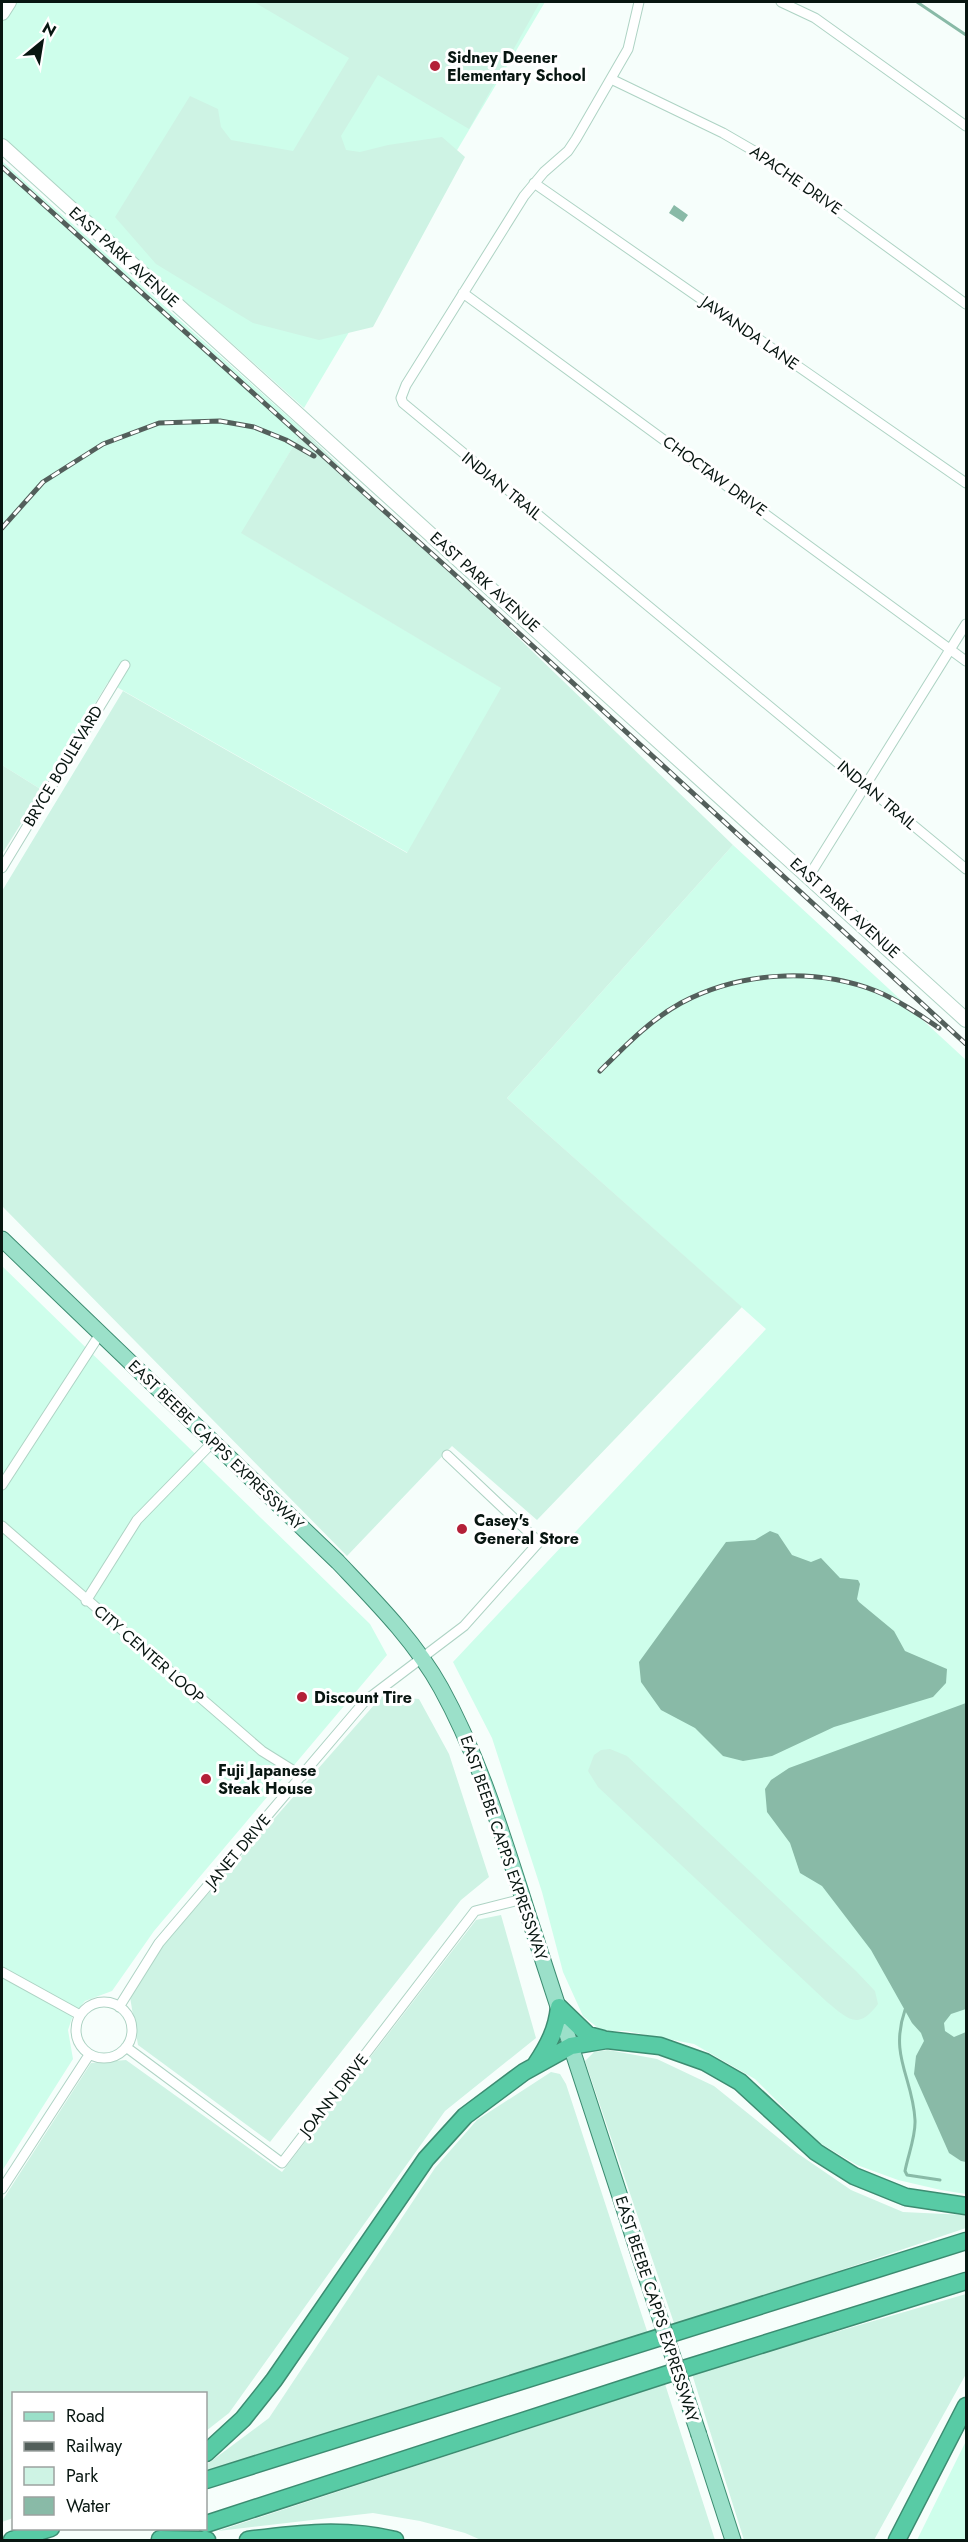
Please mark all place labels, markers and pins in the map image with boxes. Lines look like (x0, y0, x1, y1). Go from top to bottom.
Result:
place label: Sidney Deener Elementary School (447, 46, 586, 87)
marker: Sidney Deener Elementary School (428, 59, 442, 73)
place label: Casey's General Store (474, 1509, 579, 1550)
marker: Casey's General Store (455, 1522, 469, 1536)
place label: Discount Tire (314, 1686, 412, 1709)
marker: Discount Tire (295, 1690, 309, 1704)
place label: Fuji Japanese Steak House (218, 1759, 317, 1800)
marker: Fuji Japanese Steak House (199, 1772, 213, 1786)

